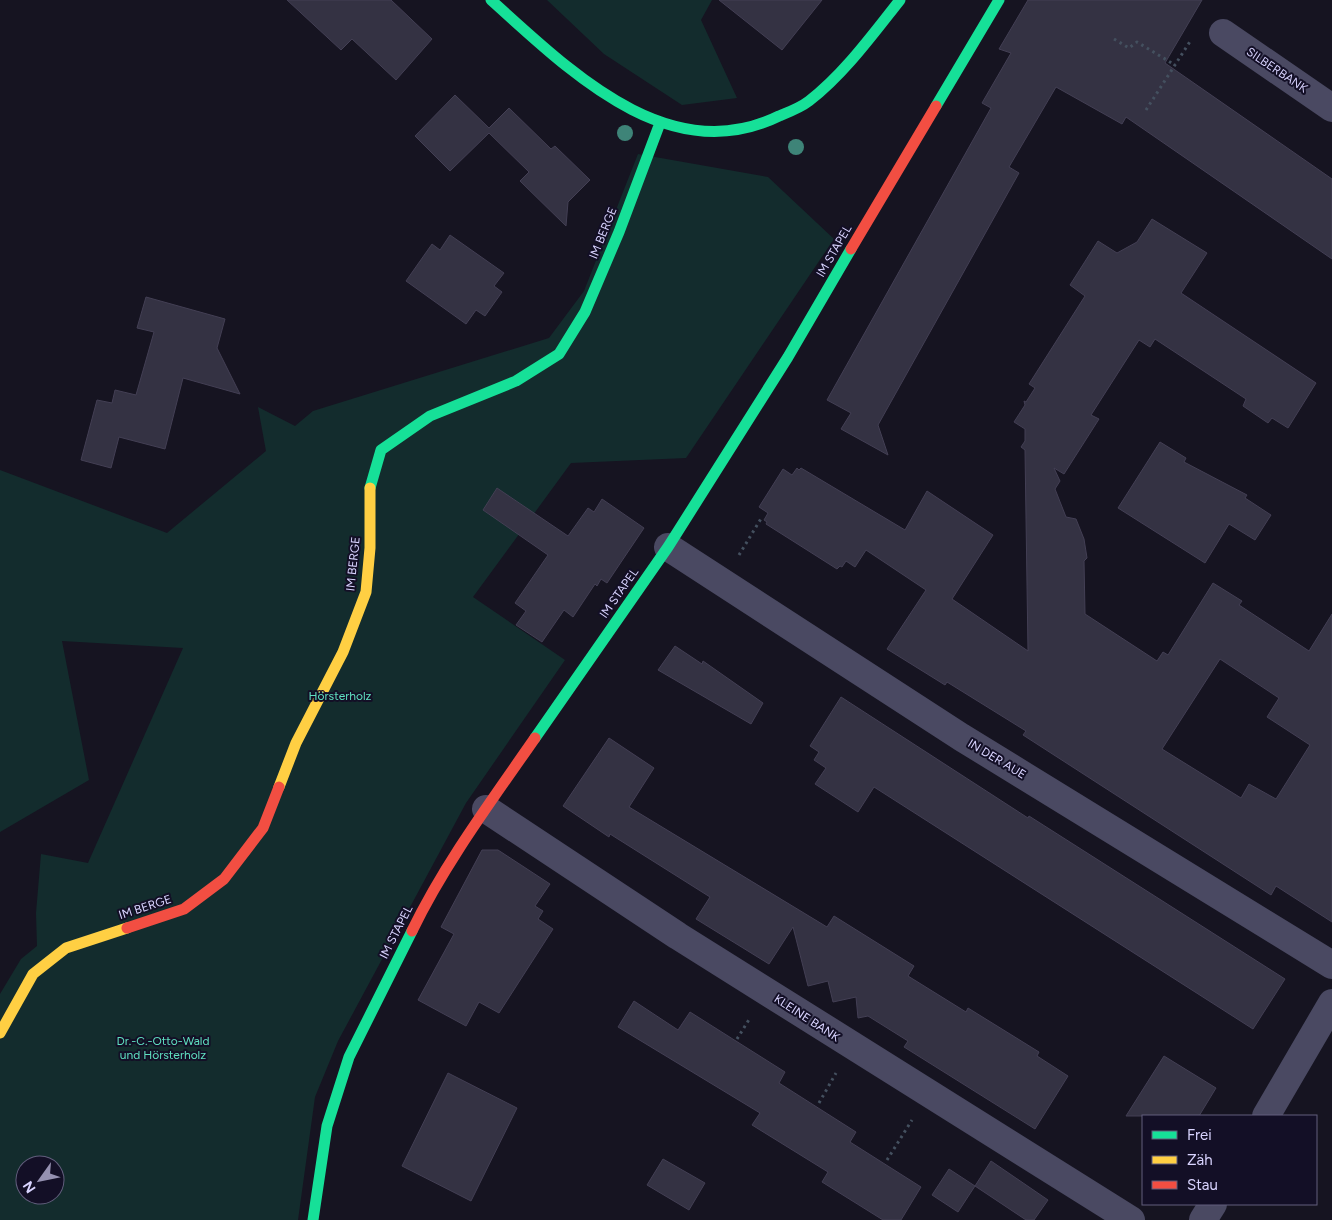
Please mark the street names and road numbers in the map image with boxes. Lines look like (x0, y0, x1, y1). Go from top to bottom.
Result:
street label: SILBERBANK (1244, 44, 1311, 96)
street label: IM BERGE (586, 205, 620, 261)
street label: IM STAPEL (813, 222, 855, 280)
street label: IM BERGE (343, 536, 363, 592)
street label: IM STAPEL (597, 565, 642, 621)
street label: IN DER AUE (966, 736, 1028, 782)
street label: IM BERGE (117, 892, 173, 922)
street label: IM STAPEL (377, 902, 416, 961)
street label: KLEINE BANK (772, 992, 843, 1045)

